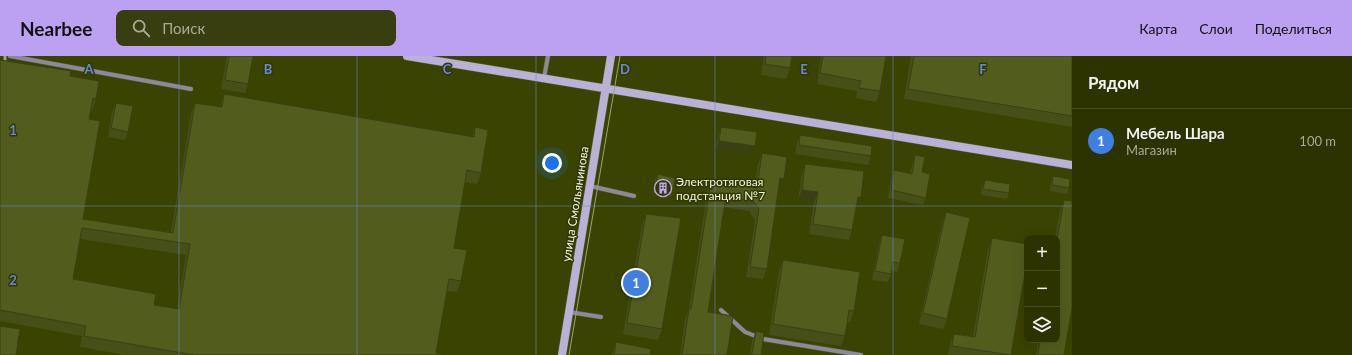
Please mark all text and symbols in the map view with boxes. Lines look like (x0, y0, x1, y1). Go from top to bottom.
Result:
search box (116, 10, 396, 46)
text: Nearbee (20, 17, 92, 40)
icon: search (130, 17, 152, 39)
text: Поиск (162, 19, 205, 37)
text: Карта (1139, 20, 1177, 37)
text: Слои (1199, 20, 1233, 37)
text: Поделиться (1255, 20, 1332, 37)
text: A (83, 61, 94, 77)
text: B (264, 61, 273, 77)
text: C (443, 61, 452, 77)
text: D (620, 61, 630, 77)
text: E (800, 61, 808, 77)
text: F (979, 61, 987, 77)
text: Рядом (1088, 72, 1139, 93)
text: 1 (9, 122, 17, 138)
text: Мебель Шара (1126, 124, 1225, 142)
text: 1 (1097, 133, 1105, 149)
text: 100 m (1299, 133, 1336, 149)
text: Магазин (1126, 142, 1177, 158)
street label: улица Смольянинова (558, 145, 592, 263)
your location (542, 153, 562, 173)
place label: Электротяговая подстанция №7 (676, 174, 765, 203)
building icon: Электротяговая подстанция №7 (653, 178, 673, 198)
map controls (1024, 235, 1060, 343)
button: + (1024, 235, 1060, 271)
pin: 1 (623, 268, 649, 298)
button: − (1024, 271, 1060, 307)
text: 2 (9, 272, 17, 288)
button: layers (1024, 307, 1060, 343)

